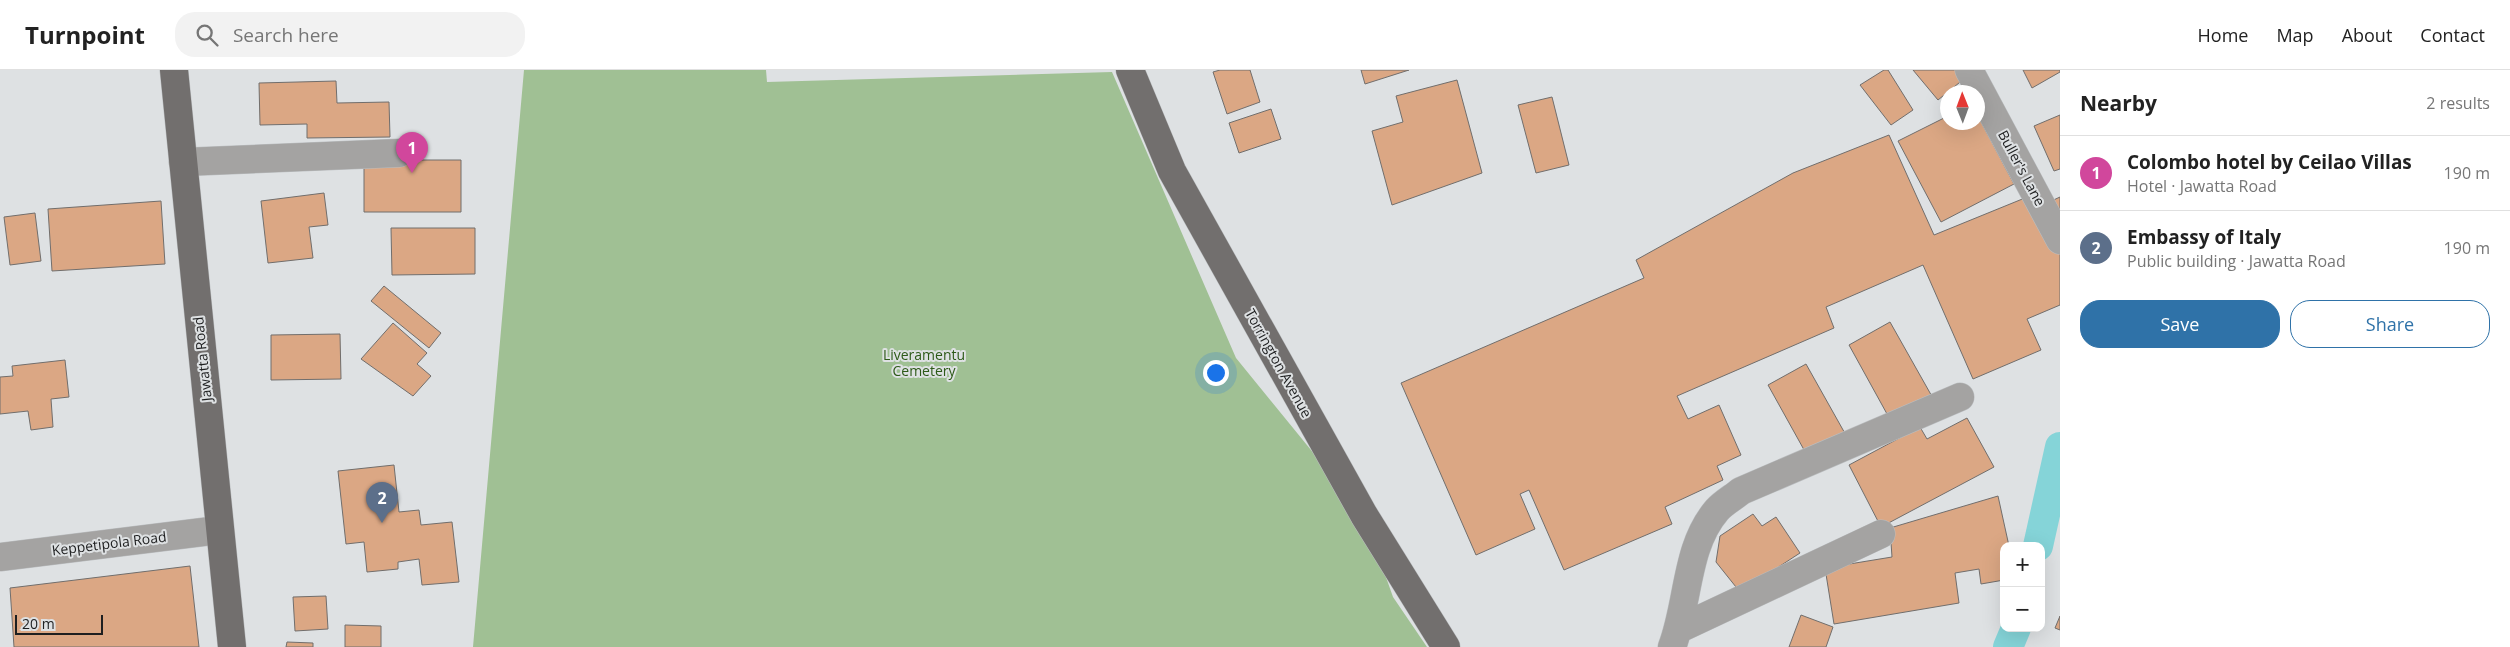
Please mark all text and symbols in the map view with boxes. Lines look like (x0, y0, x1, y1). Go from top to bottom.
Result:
search box (175, 12, 525, 57)
text: Turnpoint (25, 18, 145, 51)
icon: search (193, 21, 221, 49)
text: Search here (233, 22, 339, 48)
text: Home (2198, 23, 2248, 47)
text: Map (2276, 23, 2314, 47)
text: About (2342, 23, 2392, 47)
text: Contact (2420, 23, 2485, 47)
north arrow (1940, 85, 1985, 130)
text: Nearby (2080, 89, 2157, 117)
text: 2 results (2426, 92, 2490, 114)
street label: Buller's Lane (1994, 127, 2050, 209)
pin: 1 (396, 132, 428, 173)
text: Colombo hotel by Ceilao Villas (2127, 149, 2412, 175)
text: 1 (2091, 162, 2101, 184)
text: 190 m (2444, 162, 2490, 184)
text: Hotel · Jawatta Road (2127, 175, 2277, 197)
text: Embassy of Italy (2127, 224, 2281, 250)
text: 2 (2091, 237, 2101, 259)
text: 190 m (2444, 237, 2490, 259)
text: Public building · Jawatta Road (2127, 250, 2346, 272)
button: Save (2080, 300, 2280, 348)
button: Share (2290, 300, 2490, 348)
street label: Torrington Avenue (1241, 305, 1317, 421)
street label: Jawatta Road (188, 316, 216, 404)
park label: Liveramentu Cemetery (883, 345, 965, 380)
your location (1203, 360, 1229, 386)
pin: 2 (366, 482, 398, 523)
street label: Keppetipola Road (51, 527, 167, 559)
map controls (2000, 542, 2045, 632)
button: + (2000, 542, 2045, 587)
button: − (2000, 587, 2045, 632)
scale bar (15, 612, 102, 635)
text: 20 m (22, 614, 55, 633)

